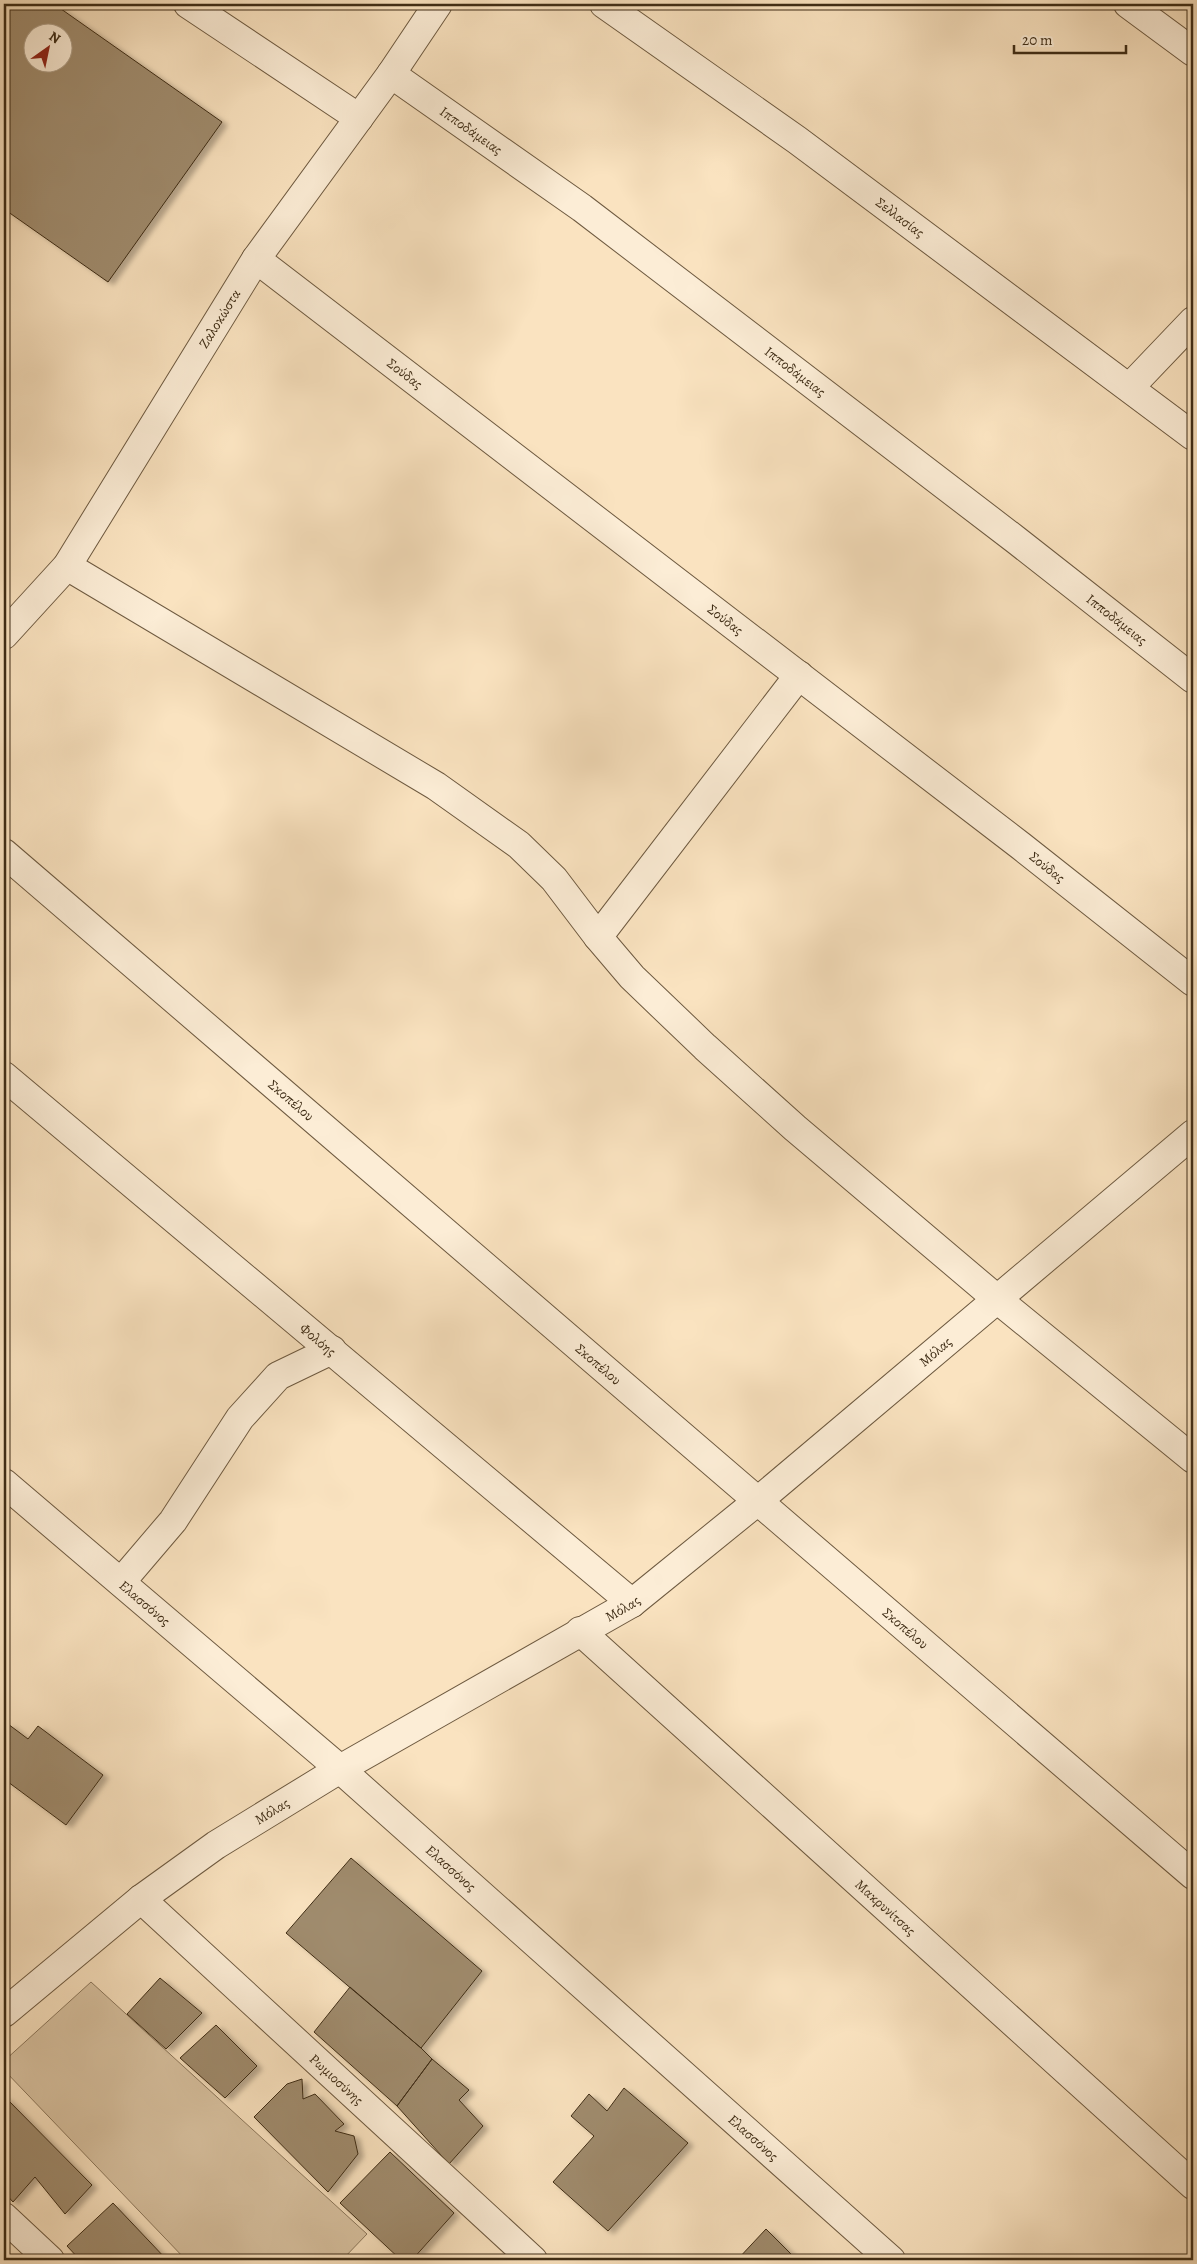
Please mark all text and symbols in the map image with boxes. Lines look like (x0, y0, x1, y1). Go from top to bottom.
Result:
north arrow (22, 22, 72, 72)
scale bar (1014, 22, 1127, 54)
text: N (45, 27, 64, 48)
text: 20 m (1022, 30, 1053, 50)
street label: Ιπποδάμειας (436, 102, 506, 159)
street label: Σελλασίας (872, 193, 928, 242)
street label: Ζαλοκώστα (194, 285, 245, 352)
street label: Ιπποδάμειας (761, 342, 830, 401)
street label: Σούδας (383, 354, 427, 394)
street label: Ιπποδάμειας (1082, 590, 1151, 649)
street label: Σούδας (704, 600, 747, 640)
street label: Σούδας (1025, 847, 1069, 887)
street label: Σκοπέλου (264, 1075, 318, 1126)
street label: Φολόης (295, 1319, 340, 1361)
street label: Μόλας (915, 1332, 956, 1371)
street label: Σκοπέλου (571, 1339, 625, 1390)
street label: Ελασσόνος (115, 1576, 174, 1630)
street label: Μόλας (602, 1591, 644, 1626)
street label: Σκοπέλου (878, 1603, 932, 1654)
street label: Μόλας (251, 1793, 293, 1829)
street label: Ελασσόνος (421, 1841, 480, 1896)
street label: Μακρυνίτσας (851, 1875, 920, 1940)
street label: Ρωμιοσύνης (305, 2050, 367, 2109)
street label: Ελασσόνος (724, 2110, 782, 2165)

